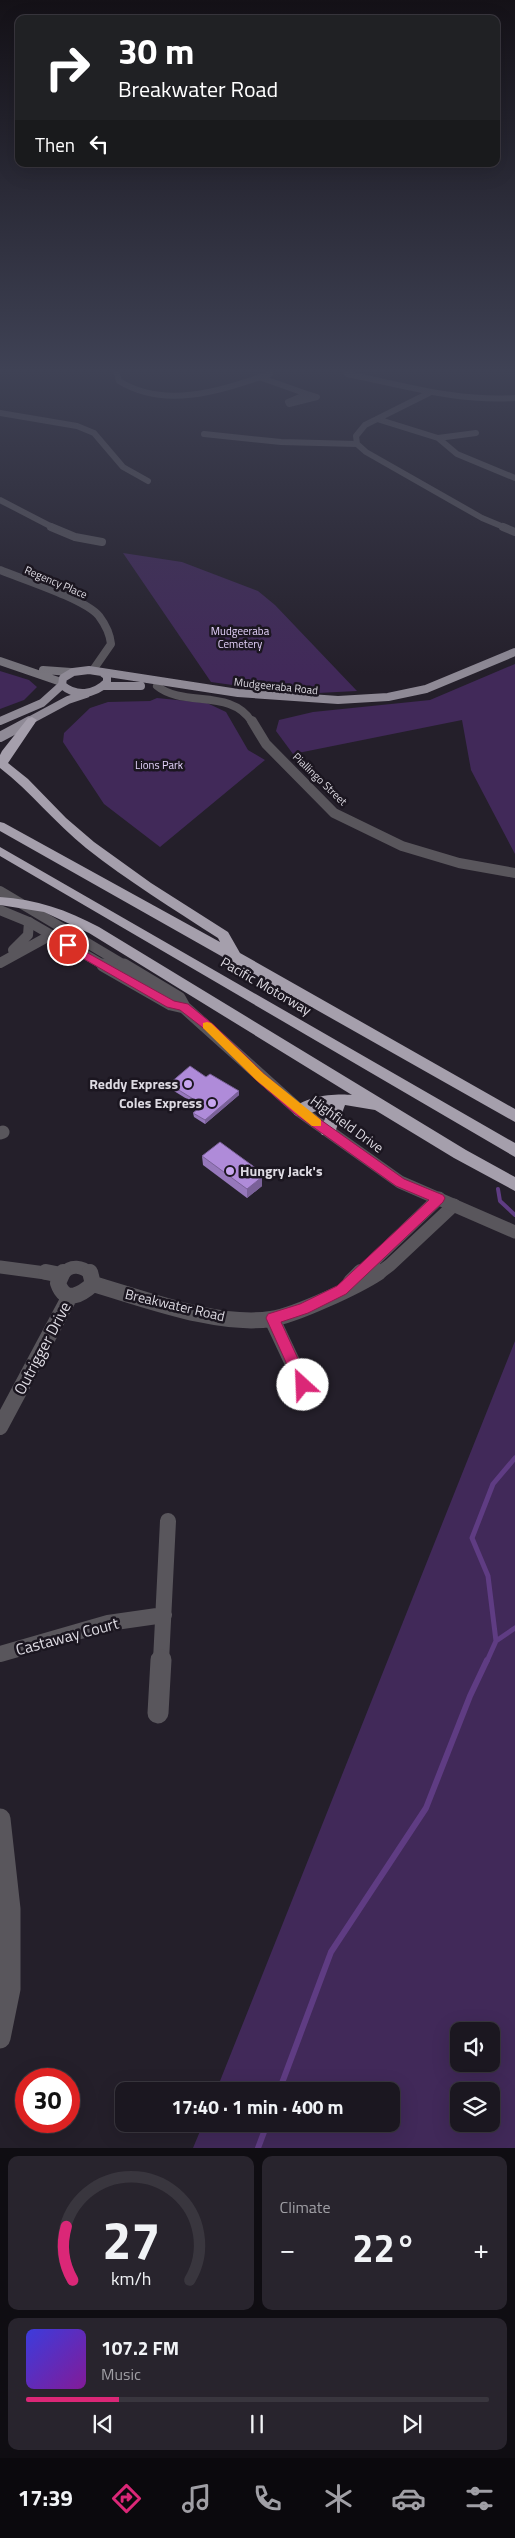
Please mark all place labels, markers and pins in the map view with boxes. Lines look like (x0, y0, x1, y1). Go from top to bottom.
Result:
pin (47, 924, 89, 966)
place label: Reddy Express (89, 1073, 178, 1094)
marker: Reddy Express (182, 1078, 194, 1090)
place label: Coles Express (119, 1092, 202, 1113)
marker: Coles Express (206, 1097, 218, 1109)
place label: Hungry Jack's (240, 1160, 323, 1181)
marker: Hungry Jack's (224, 1165, 236, 1177)

